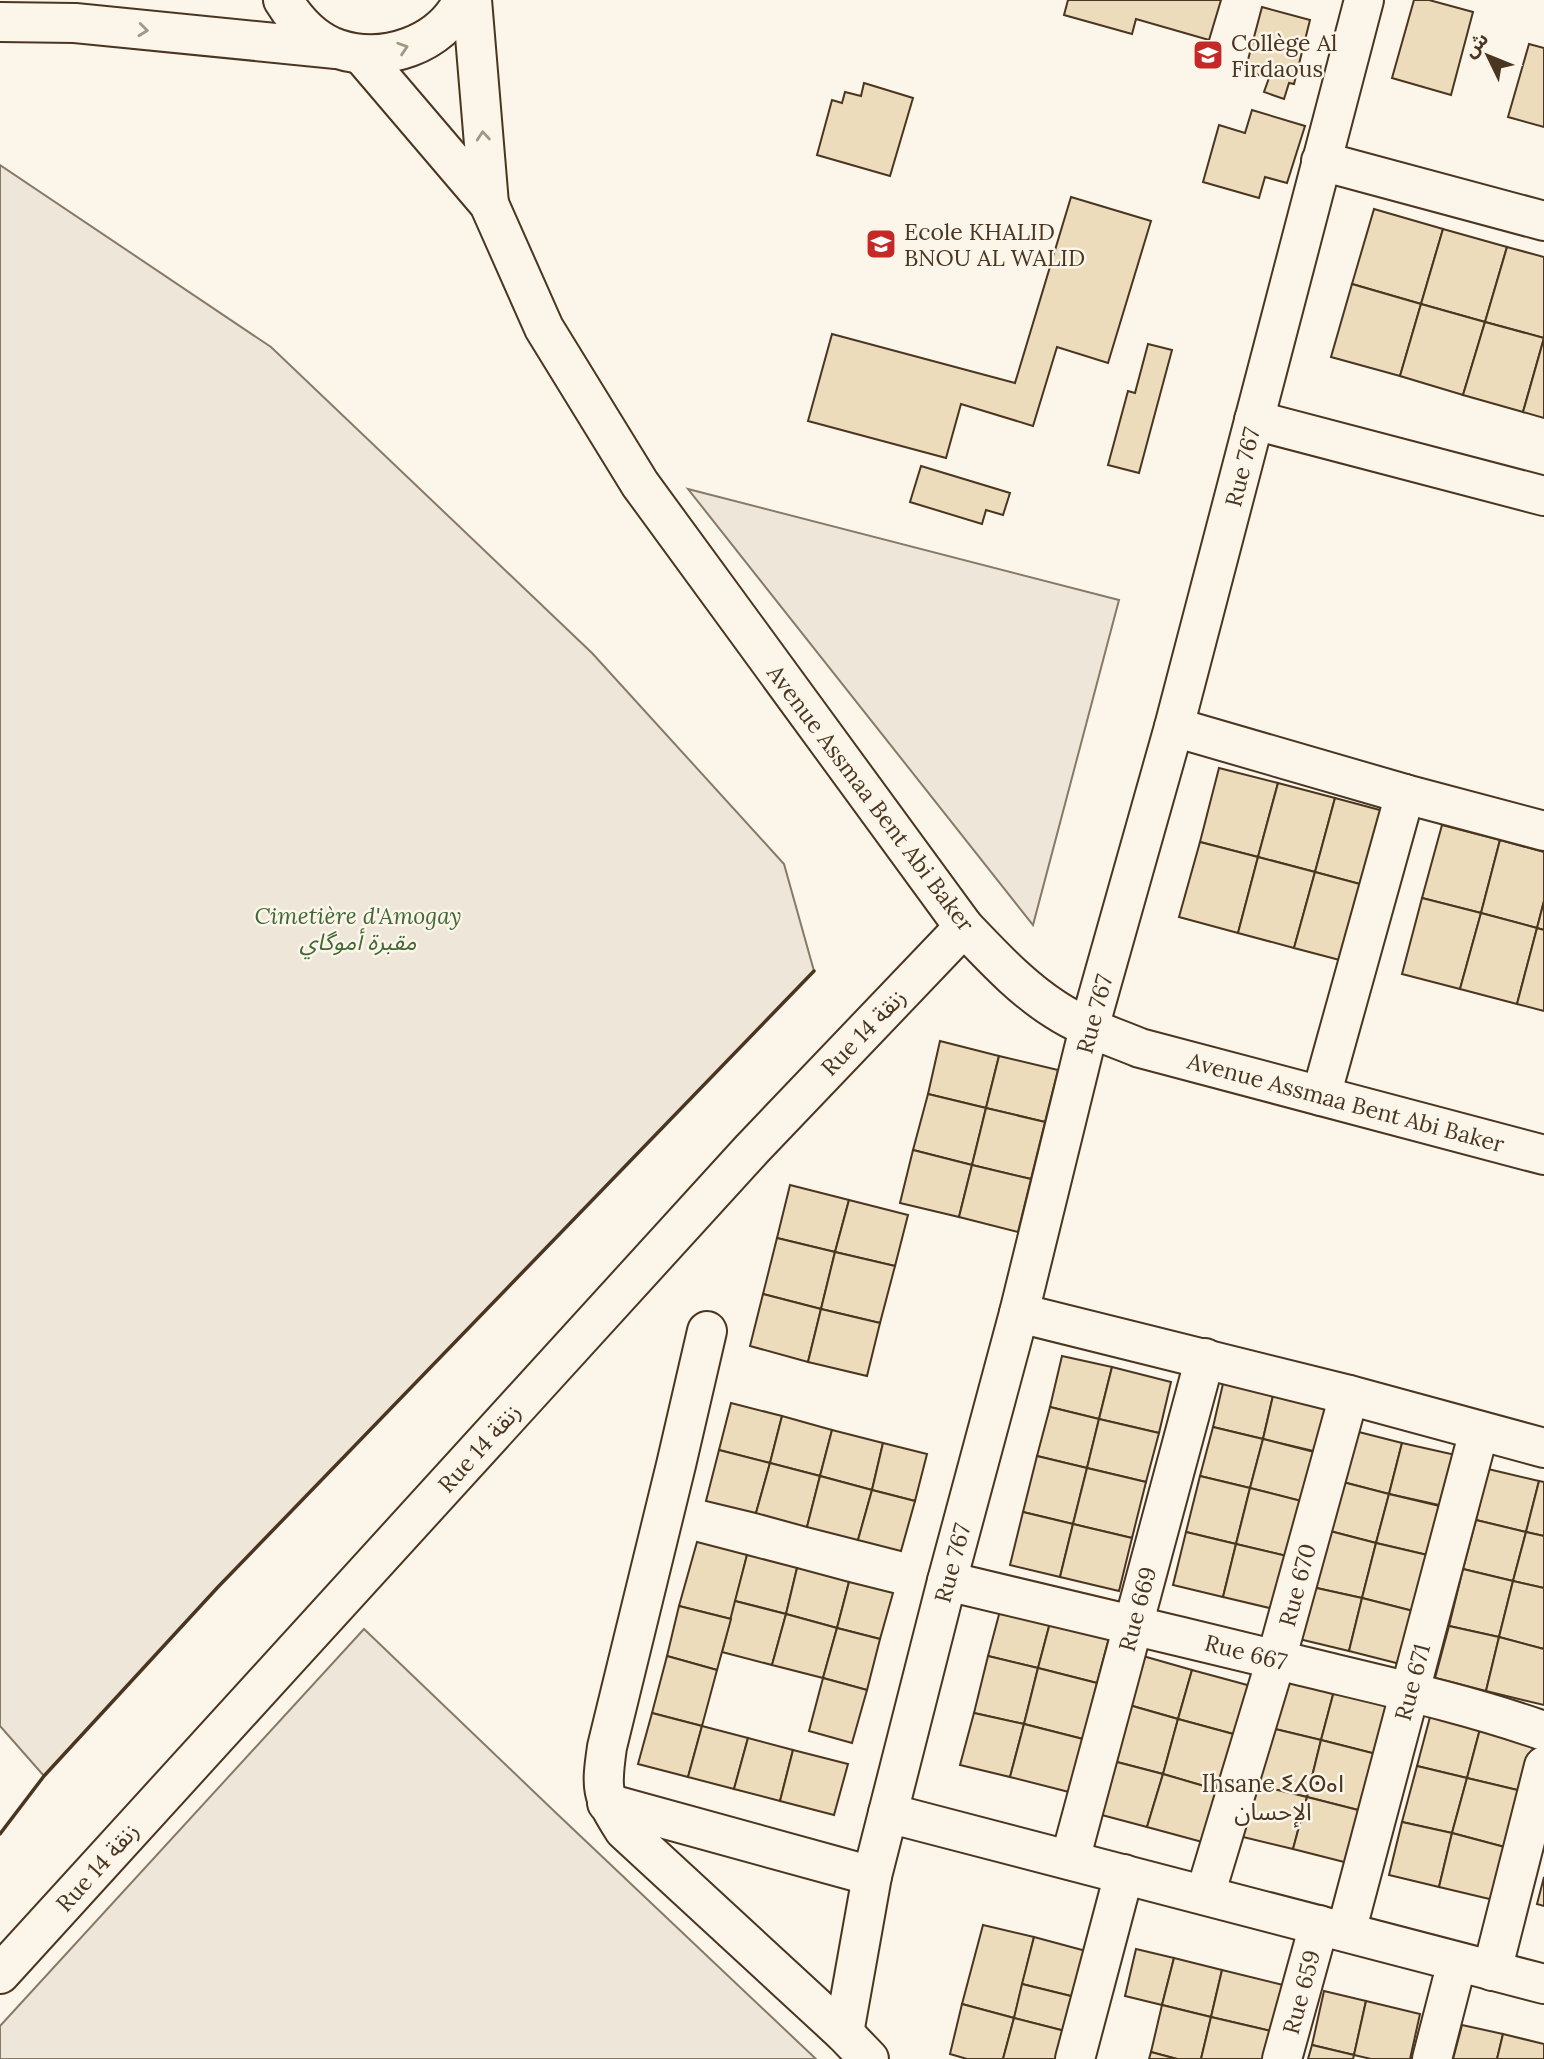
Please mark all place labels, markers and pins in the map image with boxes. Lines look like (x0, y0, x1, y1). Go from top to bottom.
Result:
place label: Collège Al Firdaous (1231, 28, 1337, 83)
school or university icon: Collège Al Firdaous (1191, 38, 1225, 72)
place label: Ecole KHALID BNOU AL WALID (904, 217, 1085, 272)
school or university icon: Ecole KHALID BNOU AL WALID (864, 227, 898, 261)

